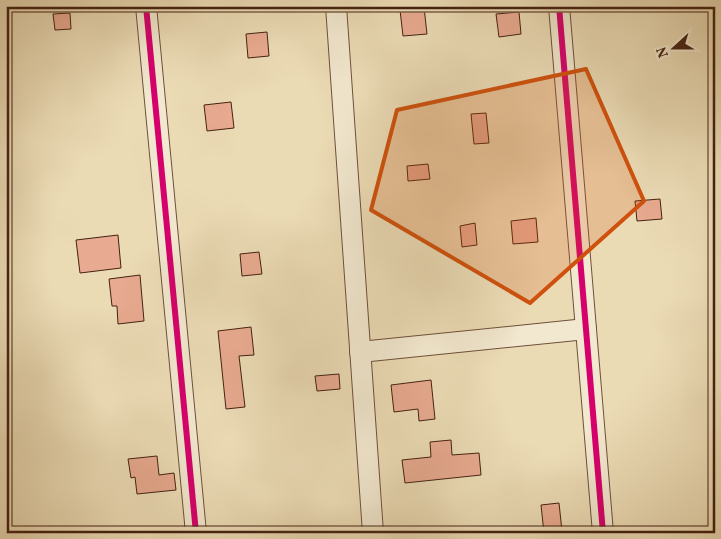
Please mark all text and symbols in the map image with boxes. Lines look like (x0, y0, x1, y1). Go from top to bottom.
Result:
north arrow (648, 22, 698, 72)
text: N (653, 44, 674, 60)

